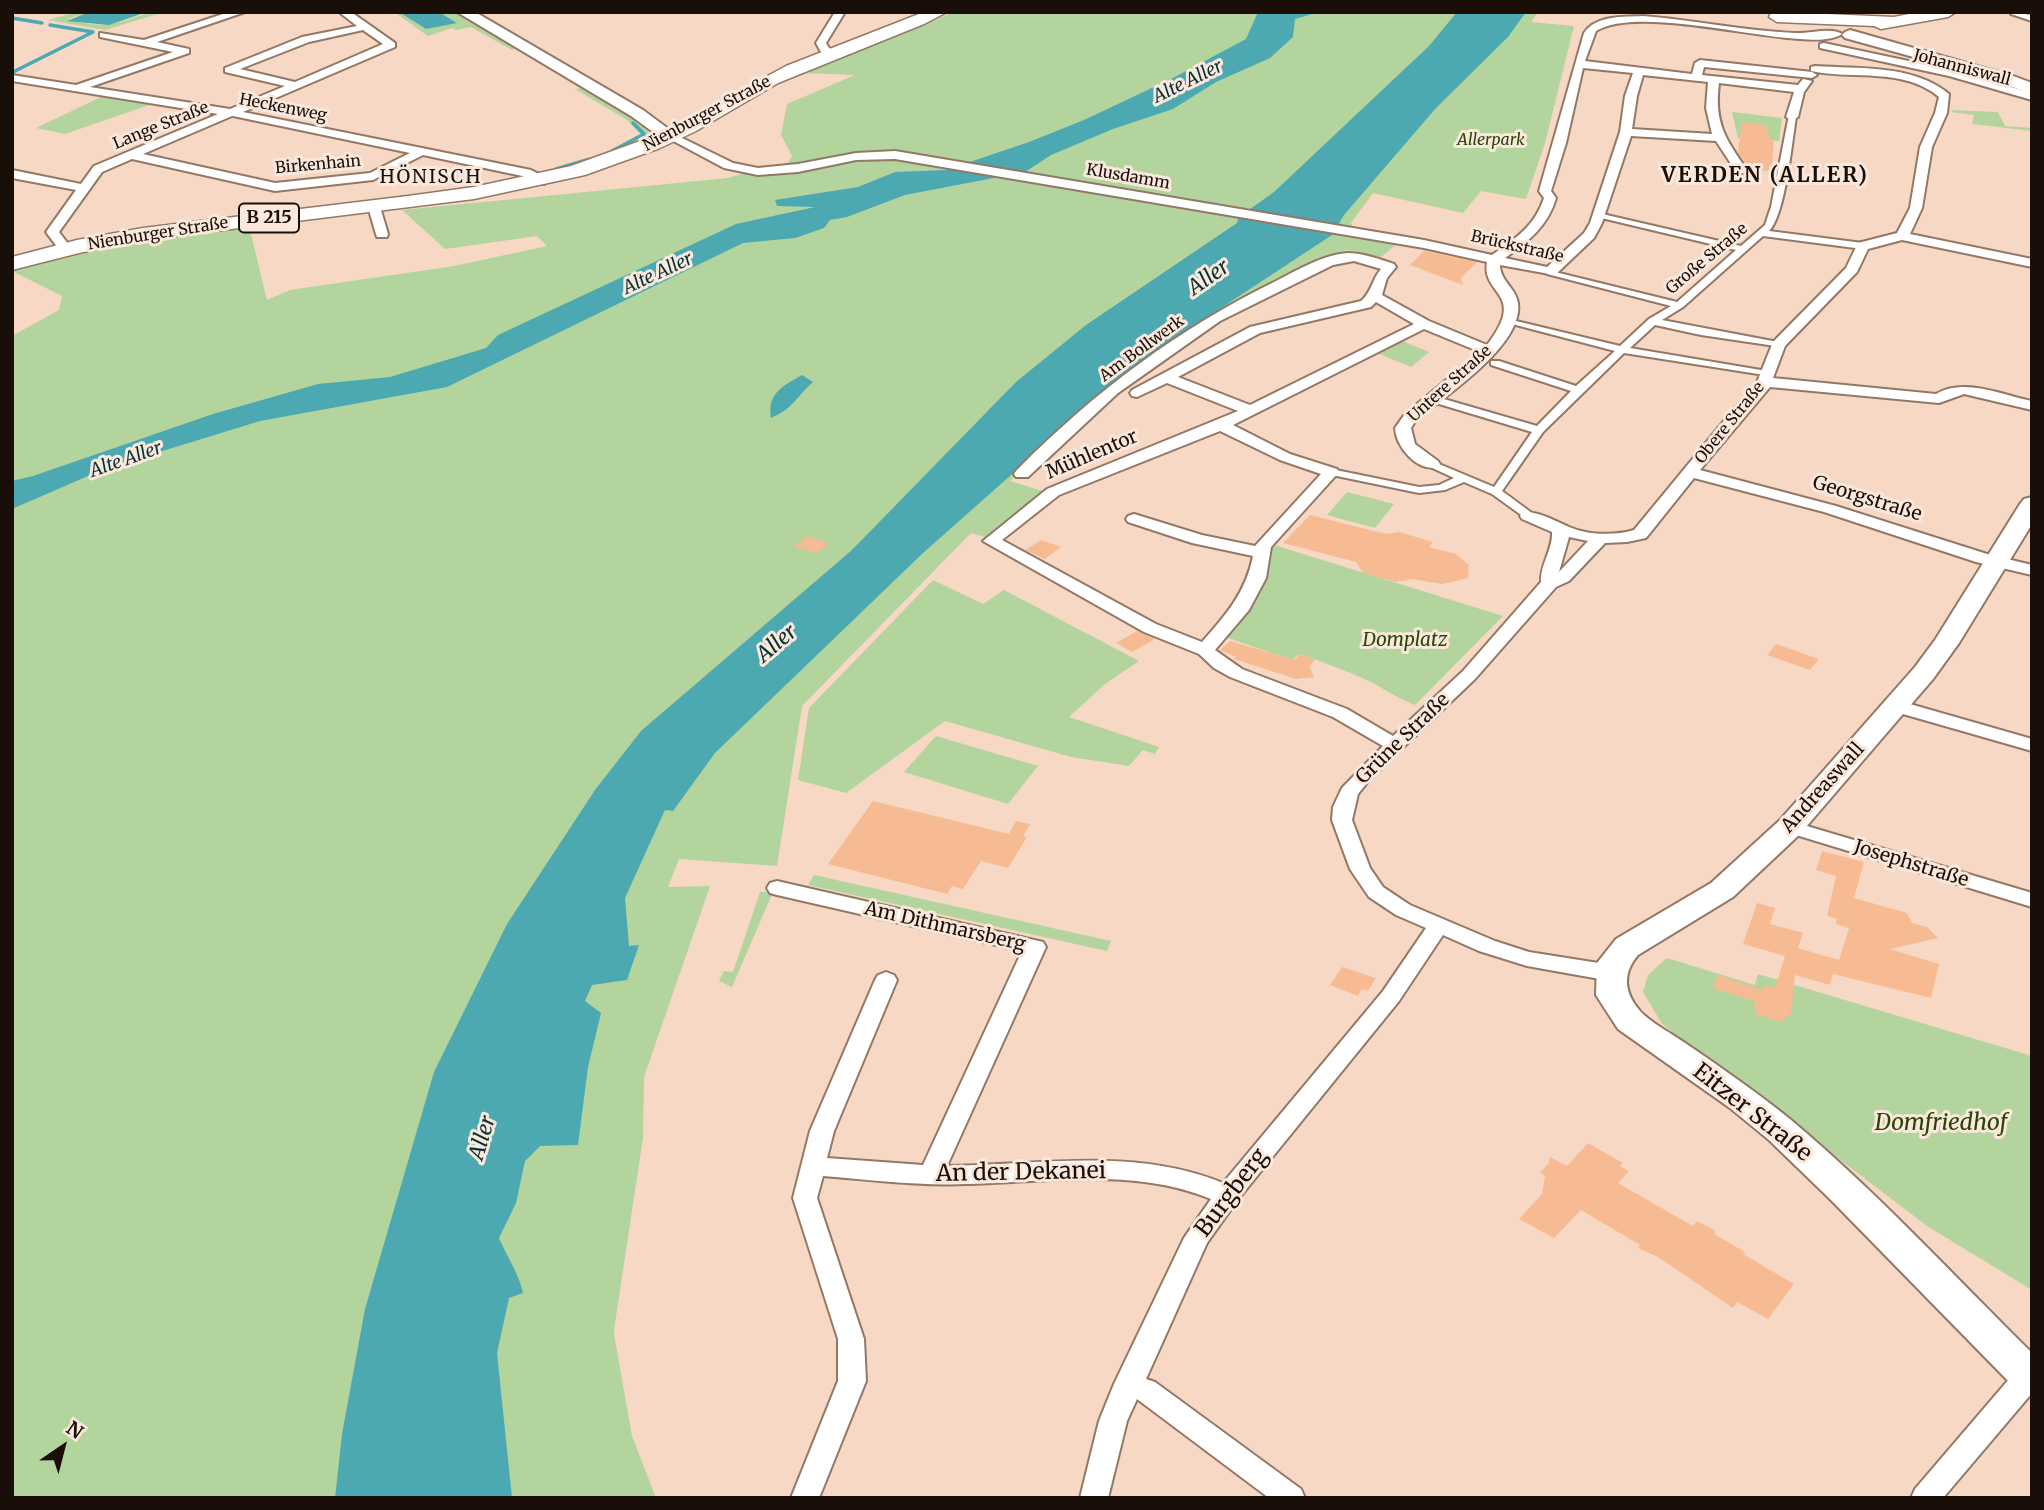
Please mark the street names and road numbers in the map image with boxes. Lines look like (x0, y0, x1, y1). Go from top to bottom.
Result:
street label: Johanniswall (1911, 46, 2013, 90)
street label: Nienburger Straße (640, 72, 774, 156)
street label: Heckenweg (237, 90, 329, 126)
street label: Lange Straße (110, 98, 212, 154)
street label: Birkenhain (274, 152, 362, 178)
street label: Klusdamm (1085, 160, 1171, 194)
road number: B 215 (239, 204, 299, 232)
street label: Nienburger Straße (87, 213, 229, 255)
street label: Große Straße (1662, 219, 1752, 299)
street label: Brückstraße (1469, 227, 1565, 267)
street label: Am Bollwerk (1096, 312, 1188, 386)
street label: Untere Straße (1404, 342, 1496, 426)
street label: Obere Straße (1691, 378, 1769, 468)
street label: Mühlentor (1043, 426, 1141, 484)
street label: Georgstraße (1810, 472, 1924, 526)
street label: Grüne Straße (1352, 689, 1454, 789)
street label: Andreaswall (1777, 738, 1869, 838)
street label: Josephstraße (1851, 836, 1971, 892)
street label: Am Dithmarsberg (862, 897, 1028, 957)
street label: Eitzer Straße (1687, 1058, 1817, 1168)
street label: Burgberg (1190, 1143, 1274, 1243)
street label: An der Dekanei (936, 1158, 1106, 1188)

